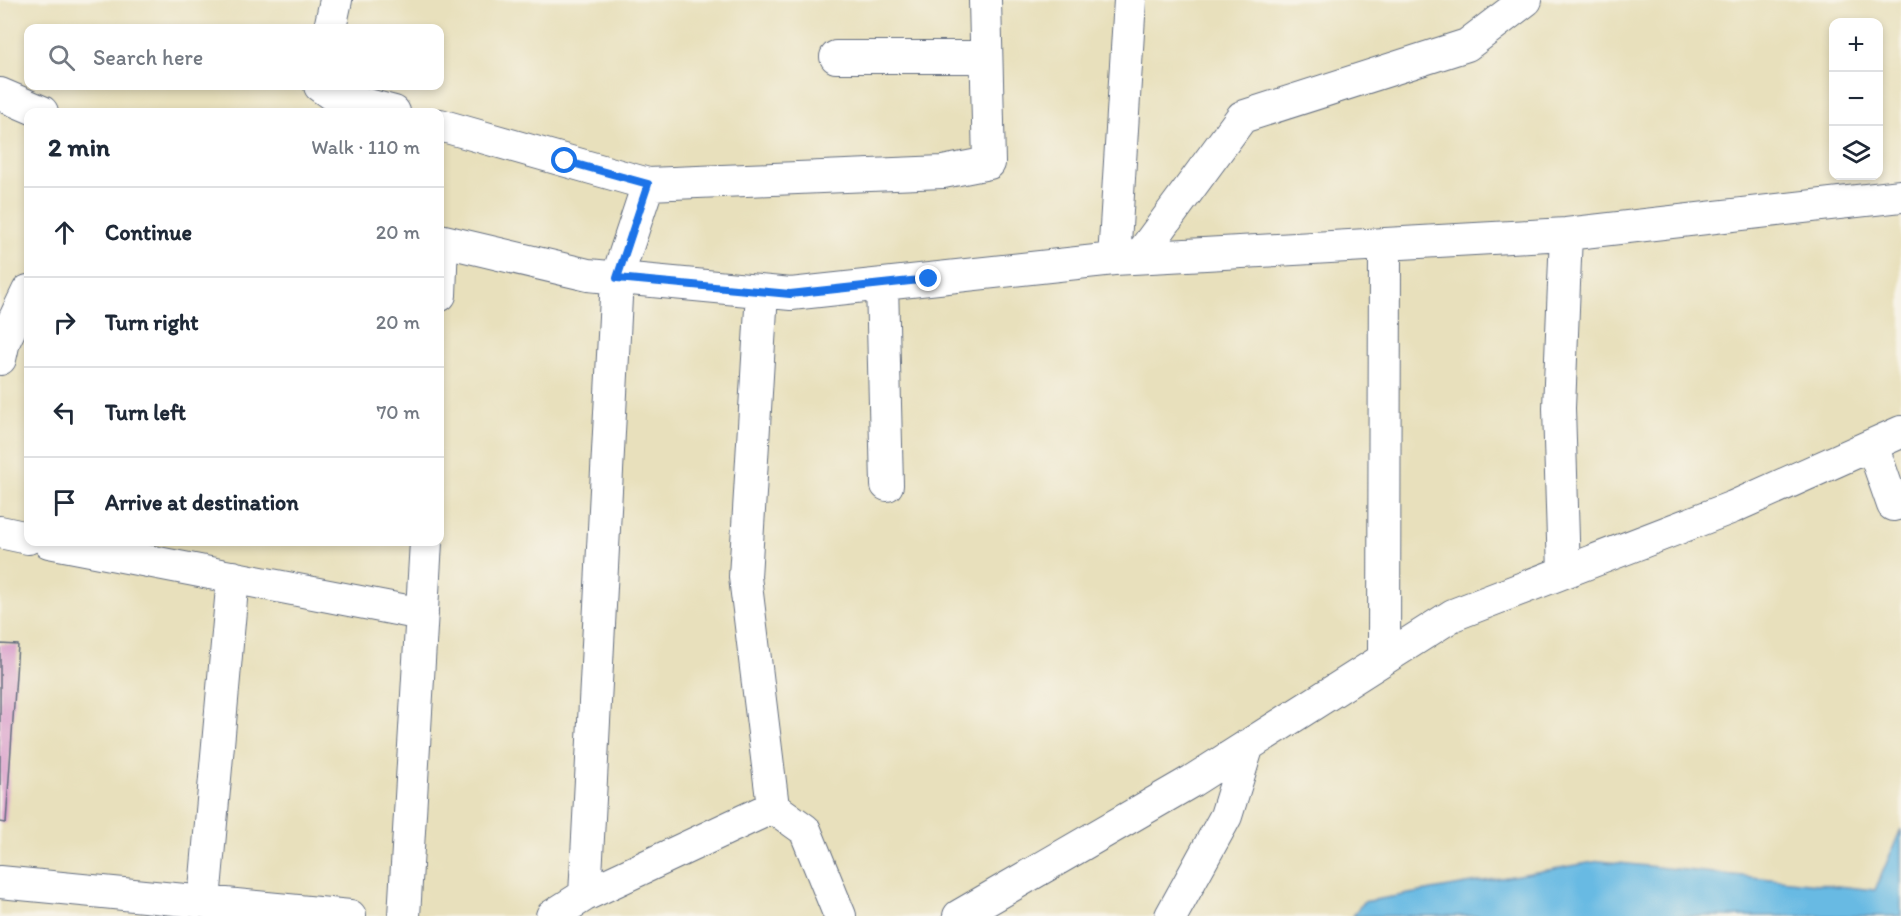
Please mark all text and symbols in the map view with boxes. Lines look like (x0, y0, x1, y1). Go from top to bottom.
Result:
map controls (1829, 18, 1883, 180)
button: + (1829, 18, 1883, 72)
search box (24, 24, 444, 90)
icon: search (45, 41, 78, 74)
text: Search here (93, 44, 203, 71)
button: − (1829, 72, 1883, 126)
button: layers (1829, 126, 1883, 180)
text: 2 min (48, 131, 110, 163)
text: Walk · 110 m (311, 135, 420, 159)
route start (551, 147, 577, 173)
icon: ahead (48, 216, 81, 249)
text: Continue (105, 219, 192, 246)
text: 20 m (376, 220, 420, 244)
route end (915, 265, 941, 291)
icon: right (48, 306, 81, 339)
text: Turn right (105, 309, 199, 336)
text: 20 m (376, 310, 420, 334)
icon: left (48, 396, 81, 429)
text: Turn left (105, 399, 186, 426)
text: 70 m (376, 400, 420, 424)
icon: arrive (48, 486, 81, 519)
text: Arrive at destination (105, 489, 299, 516)

